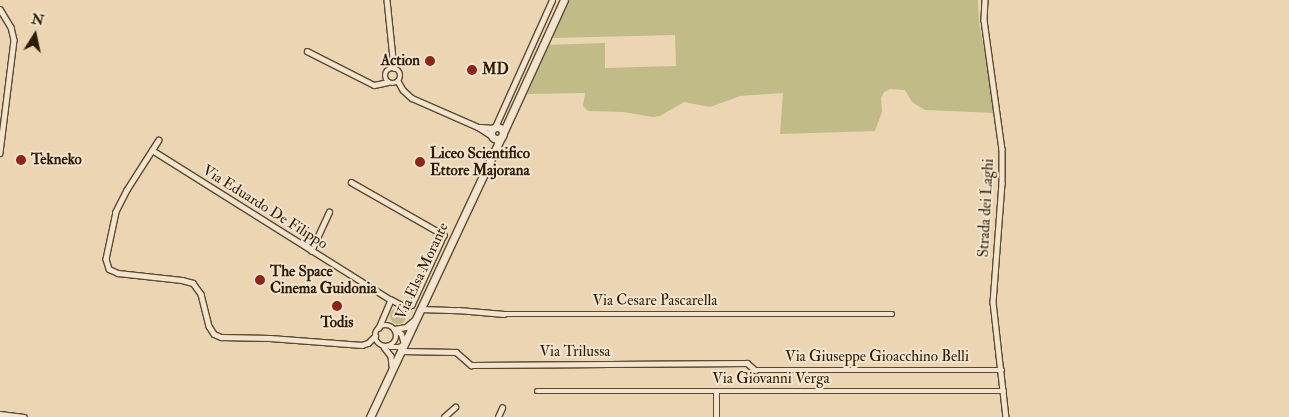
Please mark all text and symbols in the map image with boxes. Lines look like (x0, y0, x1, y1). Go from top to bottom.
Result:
north arrow (10, 10, 60, 60)
text: N (30, 10, 45, 29)
place label: Action (381, 52, 420, 70)
marker: Action (424, 55, 436, 67)
place label: MD (482, 61, 509, 79)
marker: MD (466, 64, 478, 76)
place label: Liceo Scientifico Ettore Majorana (430, 144, 530, 179)
place label: Tekneko (31, 151, 82, 169)
marker: Tekneko (15, 154, 27, 166)
marker: Liceo Scientifico Ettore Majorana (414, 156, 426, 168)
street label: Strada dei Laghi (974, 158, 998, 258)
street label: Via Eduardo De Filippo (199, 161, 331, 253)
street label: Via Elsa Morante (392, 220, 452, 322)
place label: The Space Cinema Guidonia (270, 262, 377, 297)
marker: The Space Cinema Guidonia (254, 274, 266, 286)
street label: Via Cesare Pascarella (592, 292, 718, 310)
marker: Todis (331, 300, 343, 312)
place label: Todis (321, 314, 353, 332)
street label: Via Trilussa (540, 343, 610, 361)
street label: Via Giuseppe Gioacchino Belli (785, 348, 969, 366)
street label: Via Giovanni Verga (712, 370, 830, 388)

